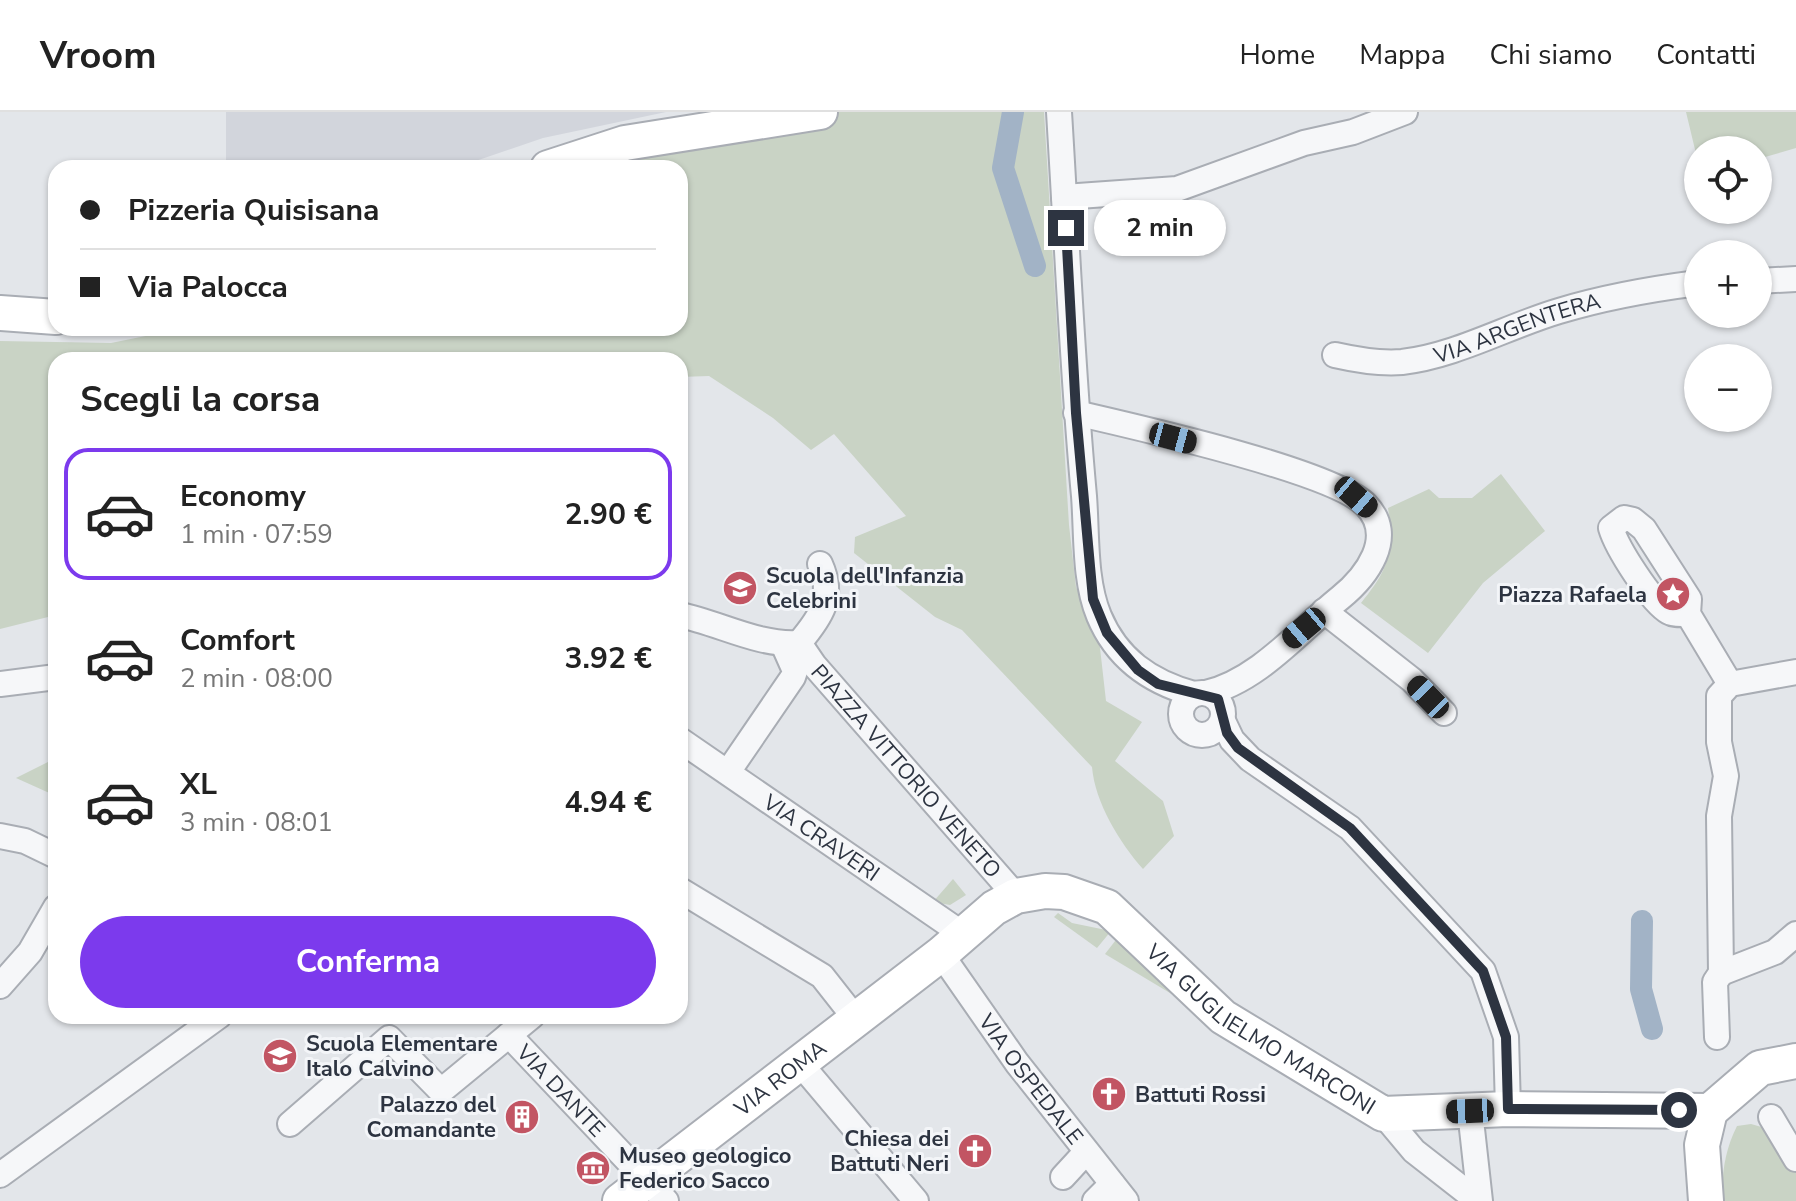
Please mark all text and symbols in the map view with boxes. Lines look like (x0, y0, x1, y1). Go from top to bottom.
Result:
text: Vroom (40, 30, 157, 81)
text: Home (1239, 36, 1315, 74)
text: Mappa (1359, 36, 1446, 74)
text: Chi siamo (1490, 36, 1612, 74)
text: Contatti (1656, 36, 1756, 74)
map controls (1684, 136, 1772, 432)
button: locate (1684, 136, 1772, 224)
text: Pizzeria Quisisana (128, 190, 379, 231)
callout: 2 min (1094, 200, 1226, 256)
route end (1048, 210, 1084, 246)
text: 2 min (1126, 210, 1194, 245)
button: + (1684, 240, 1772, 328)
text: Via Palocca (128, 267, 288, 308)
street label: VIA ARGENTERA (1429, 286, 1604, 372)
button: − (1684, 344, 1772, 432)
text: Scegli la corsa (80, 375, 320, 424)
car (1147, 420, 1199, 456)
car (1330, 472, 1382, 522)
text: Economy (180, 476, 306, 517)
icon: car (84, 478, 156, 550)
text: 2.90 € (564, 494, 652, 535)
text: 1 min · 07:59 (180, 517, 333, 552)
place label: Scuola dell'Infanzia Celebrini (766, 561, 964, 616)
school or university icon: Scuola dell'Infanzia Celebrini (721, 569, 759, 607)
place icon: Piazza Rafaela (1654, 575, 1692, 613)
place label: Piazza Rafaela (1498, 580, 1647, 610)
car (1278, 603, 1330, 653)
text: Comfort (180, 620, 295, 661)
icon: car (84, 622, 156, 694)
text: 3.92 € (564, 638, 652, 679)
street label: PIAZZA VITTORIO VENETO (804, 658, 1008, 885)
text: 2 min · 08:00 (180, 661, 333, 696)
car (1403, 671, 1453, 723)
text: XL (180, 764, 217, 805)
icon: car (84, 766, 156, 838)
text: 4.94 € (564, 782, 652, 823)
street label: VIA CRAVERI (756, 787, 885, 889)
text: 3 min · 08:01 (180, 805, 333, 840)
button: Conferma (80, 916, 656, 1008)
street label: VIA GUGLIELMO MARCONI (1138, 937, 1381, 1122)
street label: VIA OSPEDALE (971, 1007, 1090, 1151)
place label: Scuola Elementare Italo Calvino (306, 1029, 498, 1084)
street label: VIA ROMA (728, 1034, 833, 1124)
school or university icon: Scuola Elementare Italo Calvino (261, 1037, 299, 1075)
street label: VIA DANTE (509, 1037, 612, 1144)
church icon: Battuti Rossi (1090, 1075, 1128, 1113)
place label: Battuti Rossi (1135, 1080, 1266, 1110)
place label: Palazzo del Comandante (367, 1090, 496, 1145)
route start (1661, 1092, 1697, 1128)
building icon: Palazzo del Comandante (503, 1098, 541, 1136)
car (1446, 1098, 1494, 1124)
place label: Chiesa dei Battuti Neri (830, 1124, 949, 1179)
church icon: Chiesa dei Battuti Neri (956, 1132, 994, 1170)
place label: Museo geologico Federico Sacco (619, 1141, 791, 1196)
museum icon: Museo geologico Federico Sacco (574, 1149, 612, 1187)

